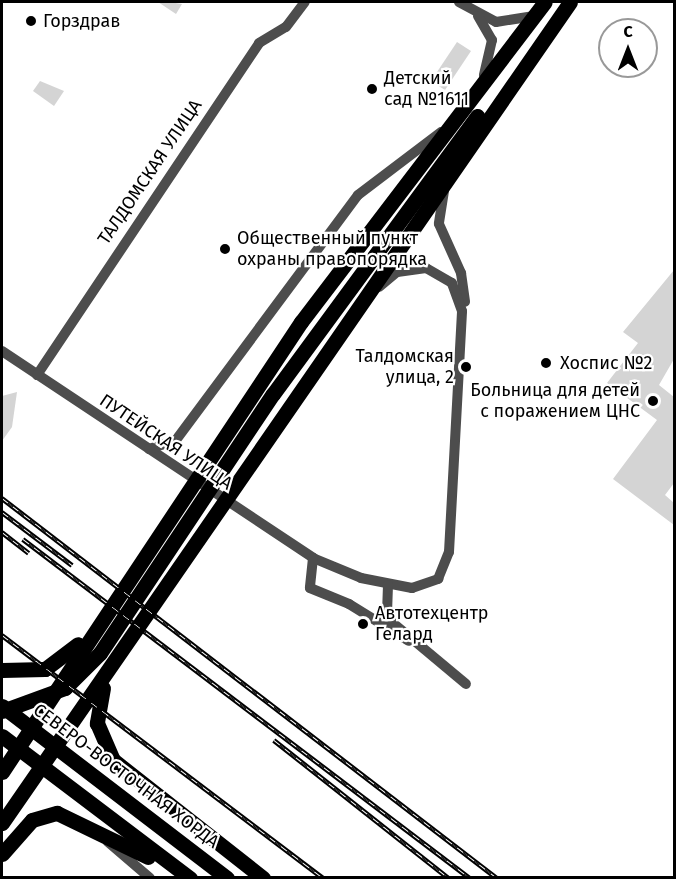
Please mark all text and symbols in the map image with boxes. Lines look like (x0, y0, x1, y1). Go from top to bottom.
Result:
place label: Горздрав (43, 10, 120, 32)
marker: Горздрав (24, 14, 38, 28)
north arrow (598, 18, 658, 78)
text: С (623, 22, 633, 41)
place label: Детский сад №1611 (384, 68, 469, 110)
marker: Детский сад №1611 (365, 82, 379, 96)
street label: ТАЛДОМСКАЯ УЛИЦА (93, 95, 207, 249)
place label: Общественный пункт охраны правопорядка (237, 228, 427, 270)
marker: Общественный пункт охраны правопорядка (218, 242, 232, 256)
place label: Талдомская улица, 2 (355, 346, 454, 388)
place label: Хоспис №2 (560, 352, 652, 374)
marker: Хоспис №2 (537, 354, 555, 372)
marker: Талдомская улица, 2 (459, 360, 473, 374)
place label: Больница для детей с поражением ЦНС (470, 380, 640, 422)
street label: ПУТЕЙСКАЯ УЛИЦА (95, 390, 237, 494)
marker: Больница для детей с поражением ЦНС (644, 392, 662, 410)
place label: Автотехцентр Гелард (375, 603, 489, 646)
marker: Автотехцентр Гелард (356, 617, 370, 631)
street label: СЕВЕРО-ВОСТОЧНАЯ ХОРДА (29, 699, 223, 853)

